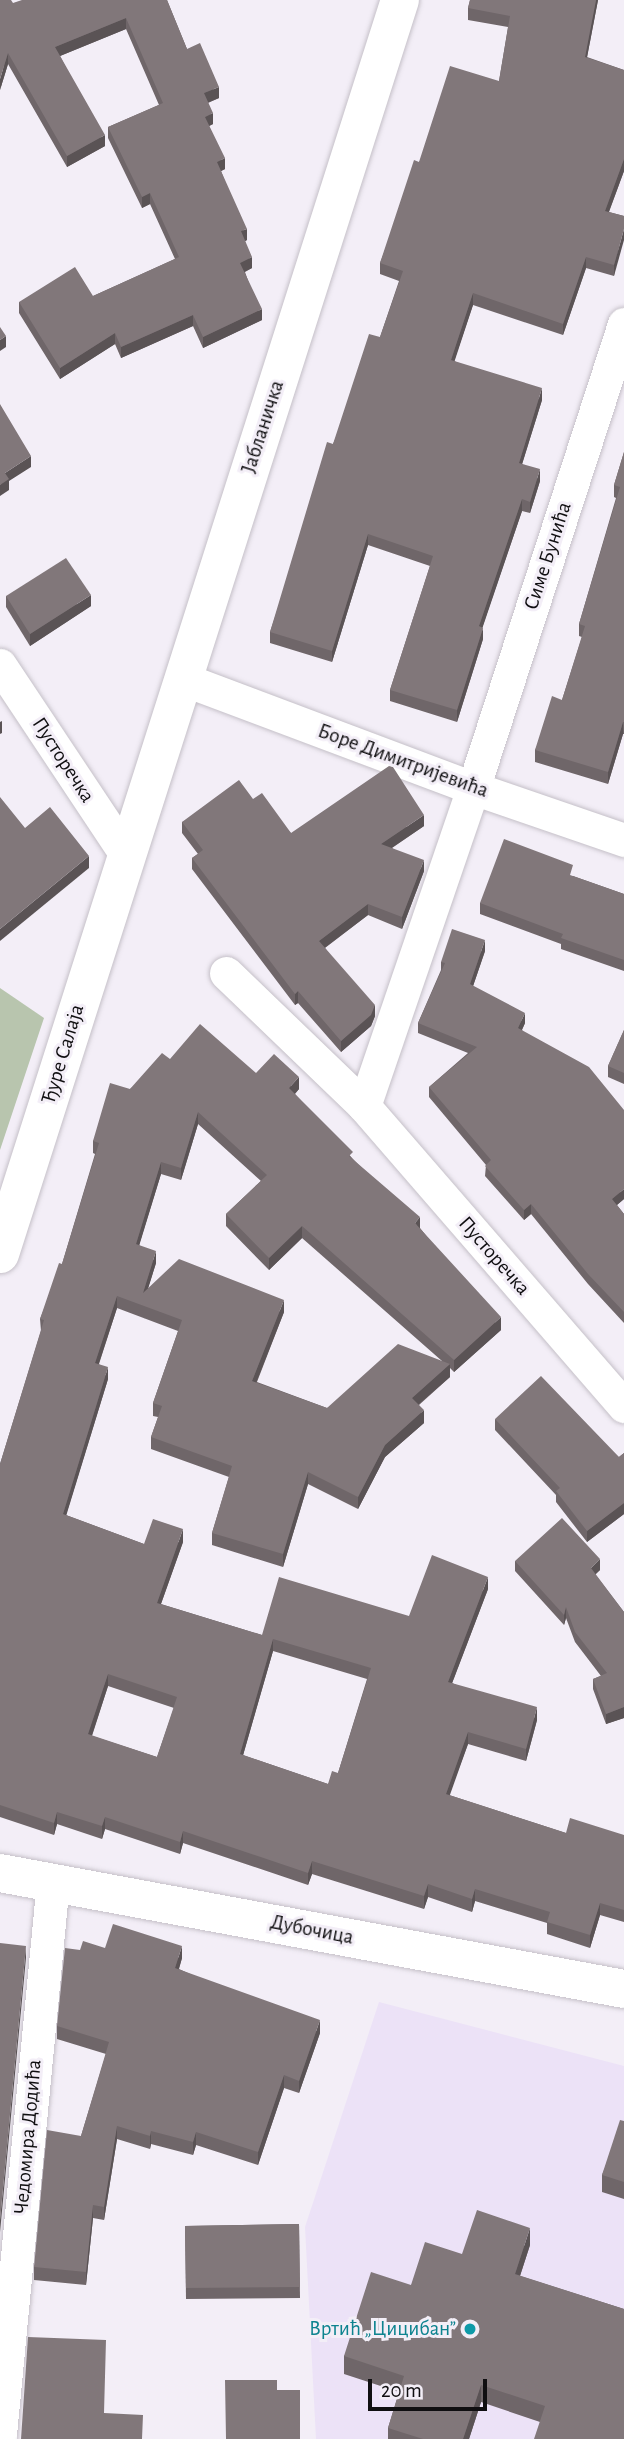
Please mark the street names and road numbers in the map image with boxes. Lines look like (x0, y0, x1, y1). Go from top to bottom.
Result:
street label: Јабланичка (236, 377, 290, 477)
street label: Симе Бунића (519, 499, 577, 613)
street label: Пусторечка (26, 713, 100, 807)
street label: Боре Димитријевића (314, 718, 492, 804)
street label: Ђуре Салаја (36, 1001, 90, 1107)
street label: Пусторечка (453, 1211, 535, 1301)
street label: Дубочица (268, 1910, 356, 1950)
street label: Чедомира Додића (9, 2059, 47, 2215)

